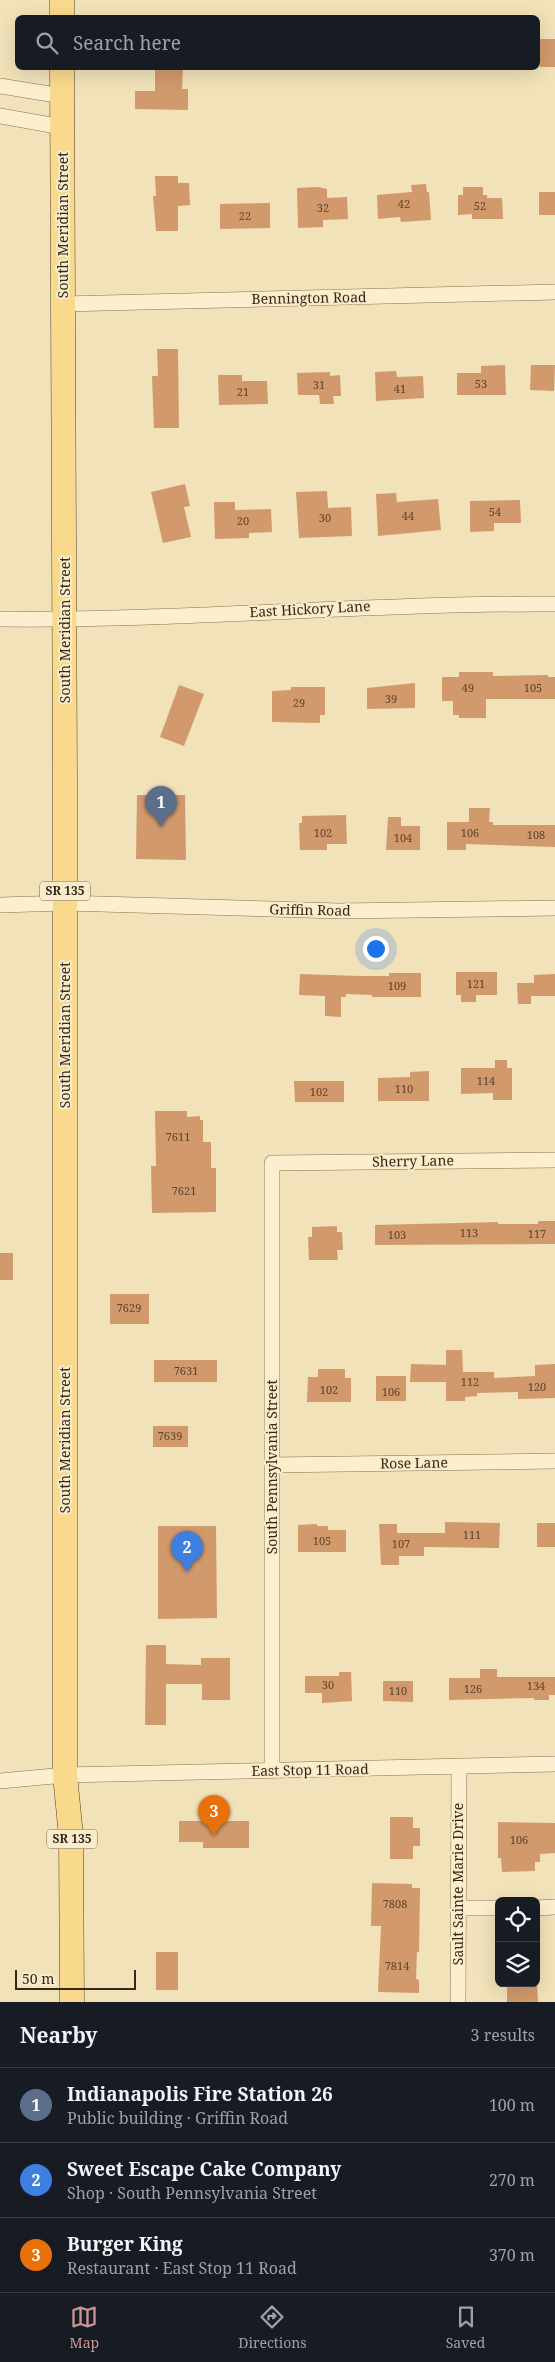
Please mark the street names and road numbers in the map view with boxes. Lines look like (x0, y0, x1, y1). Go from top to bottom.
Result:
street label: South Meridian Street (53, 152, 72, 298)
street label: Bennington Road (251, 287, 367, 308)
street label: South Meridian Street (55, 557, 74, 703)
street label: East Hickory Lane (249, 596, 371, 621)
road number: SR 135 (40, 881, 90, 900)
street label: Griffin Road (269, 899, 351, 920)
street label: South Meridian Street (55, 962, 74, 1108)
street label: Sherry Lane (372, 1150, 454, 1171)
street label: South Meridian Street (55, 1367, 74, 1513)
street label: South Pennsylvania Street (262, 1380, 281, 1554)
street label: Rose Lane (380, 1452, 448, 1473)
street label: East Stop 11 Road (251, 1759, 369, 1780)
street label: Sault Sainte Marie Drive (448, 1803, 467, 1965)
road number: SR 135 (47, 1830, 97, 1848)

